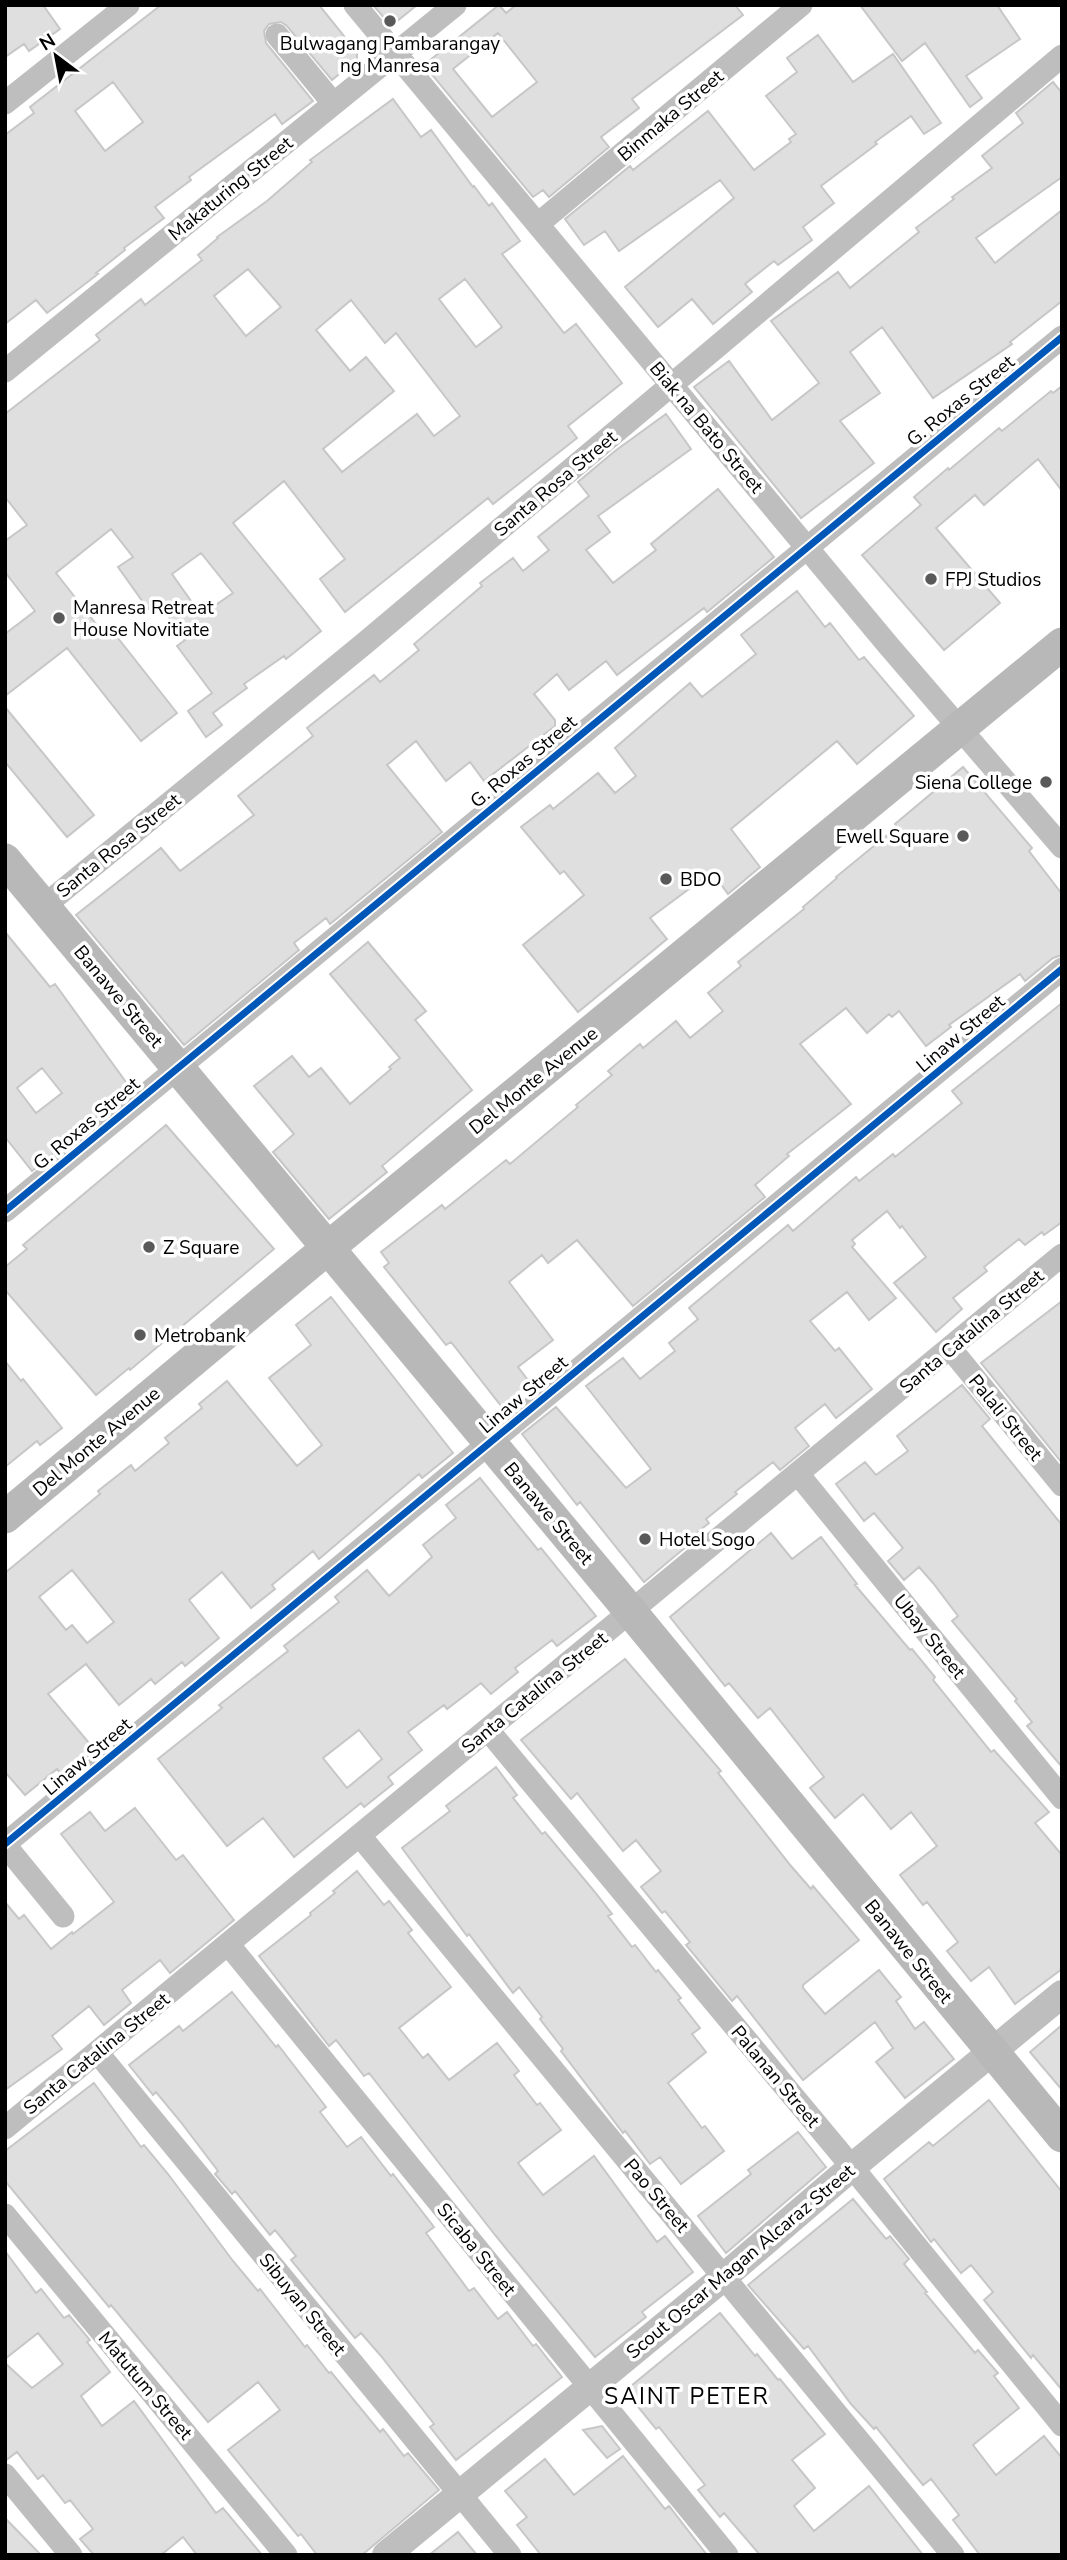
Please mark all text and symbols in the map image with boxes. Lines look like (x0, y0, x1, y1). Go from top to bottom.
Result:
marker: Bulwagang Pambarangay ng Manresa (382, 13, 398, 29)
north arrow (21, 21, 91, 91)
text: N (35, 28, 60, 57)
place label: Bulwagang Pambarangay ng Manresa (280, 31, 500, 79)
street label: Binmaka Street (612, 64, 729, 168)
street label: Makaturing Street (163, 130, 299, 247)
street label: G. Roxas Street (901, 349, 1020, 452)
street label: Biak na Bato Street (643, 356, 769, 499)
street label: Santa Rosa Street (489, 424, 623, 543)
place label: FPJ Studios (945, 567, 1041, 593)
marker: FPJ Studios (923, 571, 939, 587)
place label: Manresa Retreat House Novitiate (73, 595, 214, 643)
marker: Manresa Retreat House Novitiate (51, 610, 67, 626)
street label: G. Roxas Street (465, 709, 583, 814)
place label: Siena College (915, 770, 1032, 796)
marker: Siena College (1038, 774, 1054, 790)
street label: Santa Rosa Street (51, 787, 187, 904)
place label: Ewell Square (836, 824, 949, 850)
marker: Ewell Square (955, 828, 971, 844)
place label: BDO (680, 867, 722, 893)
marker: BDO (658, 871, 674, 887)
street label: Banawe Street (68, 940, 169, 1054)
street label: Linaw Street (911, 989, 1011, 1079)
street label: Del Monte Avenue (464, 1021, 603, 1141)
street label: G. Roxas Street (28, 1071, 146, 1176)
place label: Z Square (163, 1235, 239, 1261)
marker: Z Square (141, 1239, 157, 1255)
street label: Santa Catalina Street (894, 1263, 1050, 1400)
place label: Metrobank (154, 1323, 246, 1349)
marker: Metrobank (132, 1327, 148, 1343)
street label: Linaw Street (474, 1350, 574, 1440)
street label: Palali Street (962, 1369, 1048, 1467)
street label: Del Monte Avenue (28, 1381, 166, 1503)
street label: Banawe Street (498, 1457, 599, 1571)
place label: Hotel Sogo (659, 1527, 755, 1553)
marker: Hotel Sogo (637, 1531, 653, 1547)
street label: Ubay Street (887, 1589, 971, 1684)
street label: Santa Catalina Street (456, 1625, 613, 1760)
street label: Linaw Street (38, 1712, 138, 1802)
street label: Banawe Street (858, 1894, 958, 2009)
street label: Santa Catalina Street (18, 1986, 175, 2121)
street label: Palanan Street (725, 2020, 826, 2133)
street label: Pao Street (618, 2153, 695, 2238)
street label: Scout Oscar Magan Alcaraz Street (621, 2158, 861, 2365)
street label: Sicaba Street (431, 2198, 522, 2302)
street label: Sibuyan Street (253, 2248, 352, 2362)
street label: Matutum Street (92, 2326, 198, 2446)
district label: SAINT PETER (604, 2381, 770, 2412)

